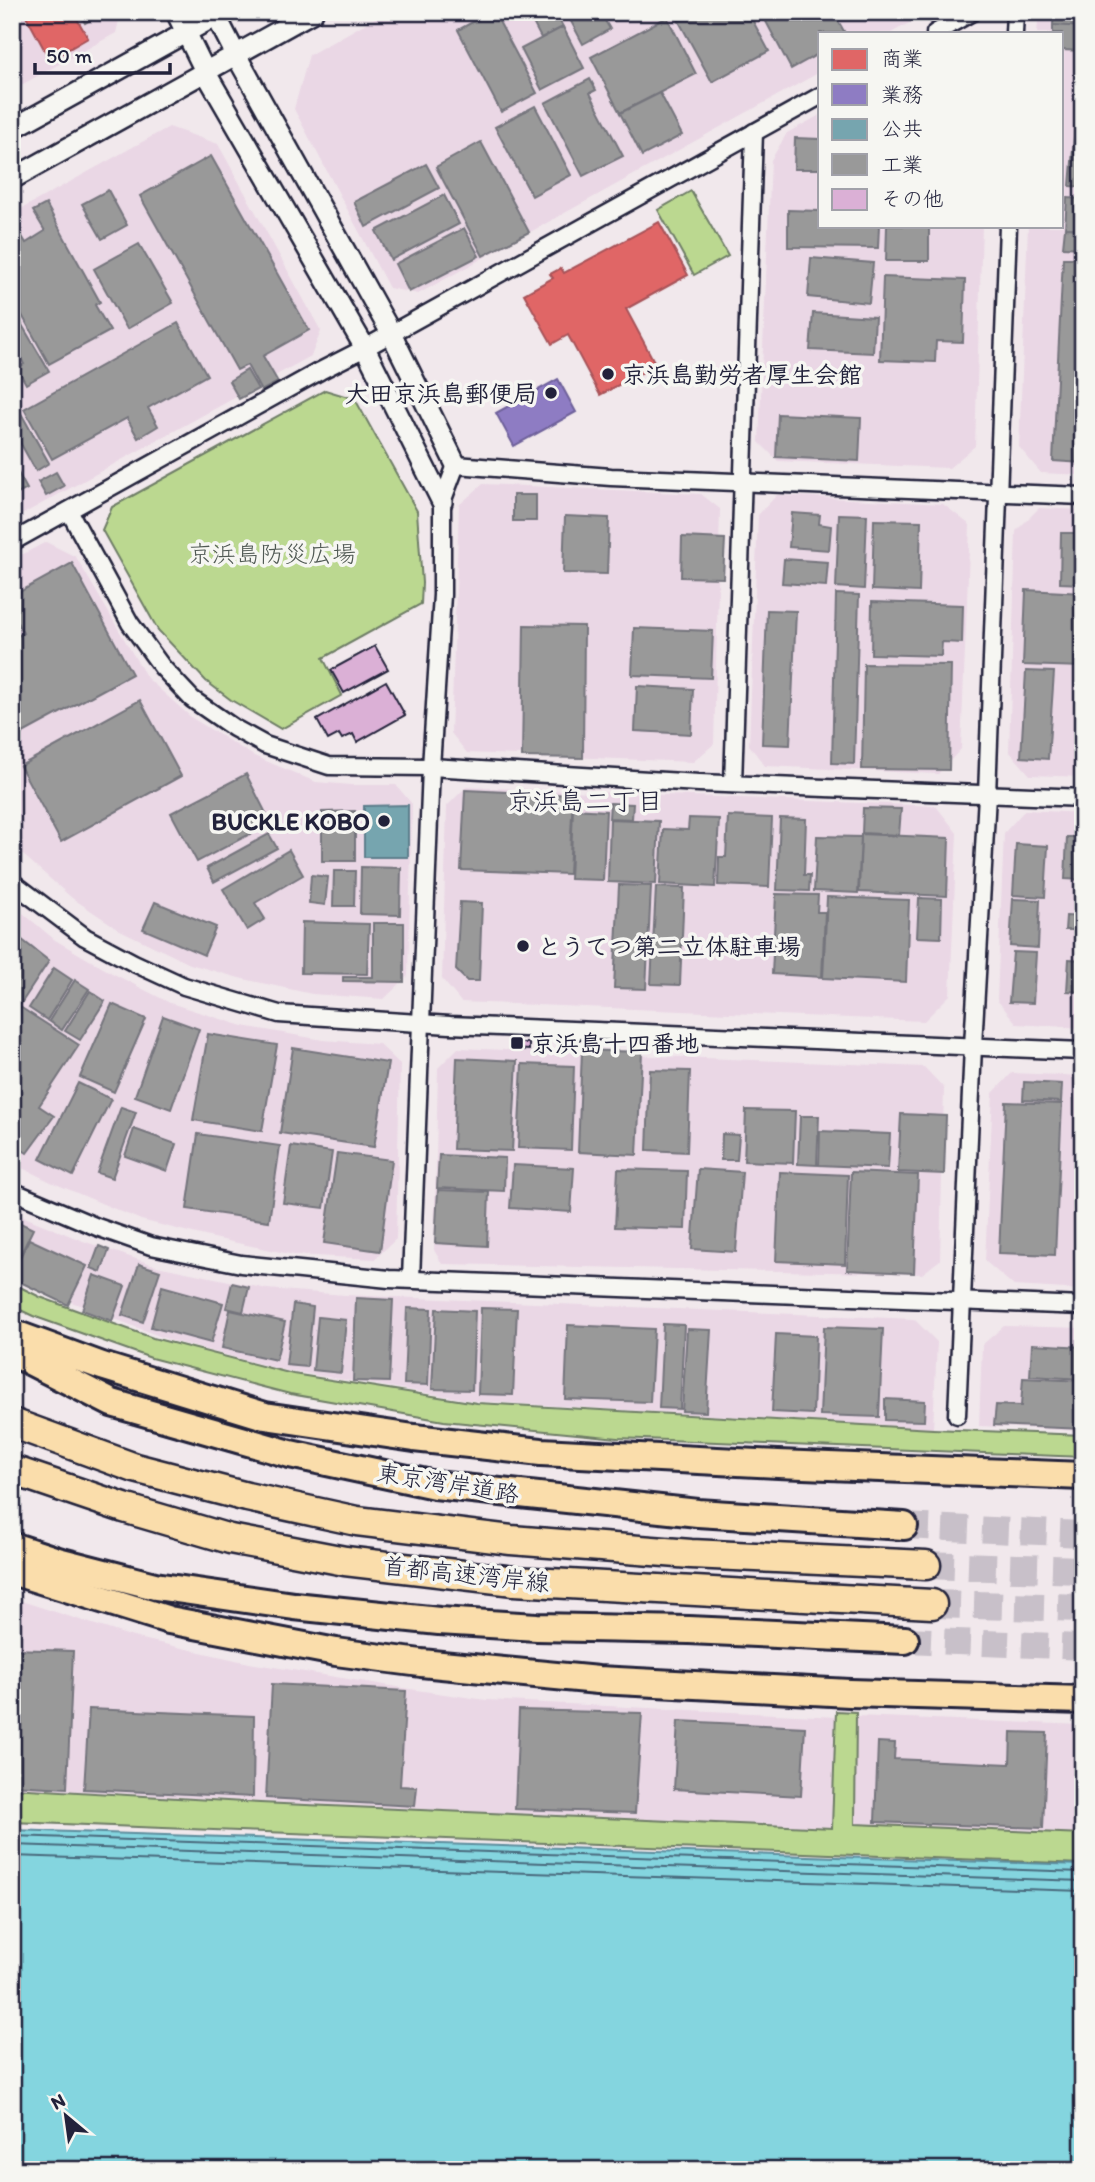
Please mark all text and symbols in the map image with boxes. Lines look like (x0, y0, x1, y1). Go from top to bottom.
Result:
scale bar (35, 32, 170, 76)
legend (818, 32, 1064, 228)
text: 50 m (46, 43, 93, 68)
text: 商業 (881, 46, 923, 71)
text: 業務 (881, 82, 923, 107)
text: 公共 (881, 116, 923, 141)
text: 工業 (881, 152, 923, 177)
text: その他 (881, 186, 944, 211)
place label: 京浜島勤労者厚生会館 (622, 360, 862, 389)
marker: 京浜島勤労者厚生会館 (600, 366, 616, 382)
place label: 大田京浜島郵便局 (345, 379, 537, 408)
marker: 大田京浜島郵便局 (543, 385, 559, 401)
park label: 京浜島防災広場 (188, 539, 356, 568)
district label: 京浜島二丁目 (507, 785, 663, 817)
place label: BUCKLE KOBO (211, 807, 370, 836)
marker: BUCKLE KOBO (376, 813, 392, 829)
place label: とうてつ第二立体駐車場 (537, 932, 801, 961)
marker: とうてつ第二立体駐車場 (515, 938, 531, 954)
place label: 京浜島十四番地 (531, 1029, 699, 1058)
marker: 京浜島十四番地 (509, 1035, 525, 1051)
street label: 東京湾岸道路 (375, 1457, 521, 1509)
street label: 首都高速湾岸線 (381, 1551, 551, 1597)
north arrow (32, 2080, 102, 2150)
text: N (47, 2088, 69, 2115)

